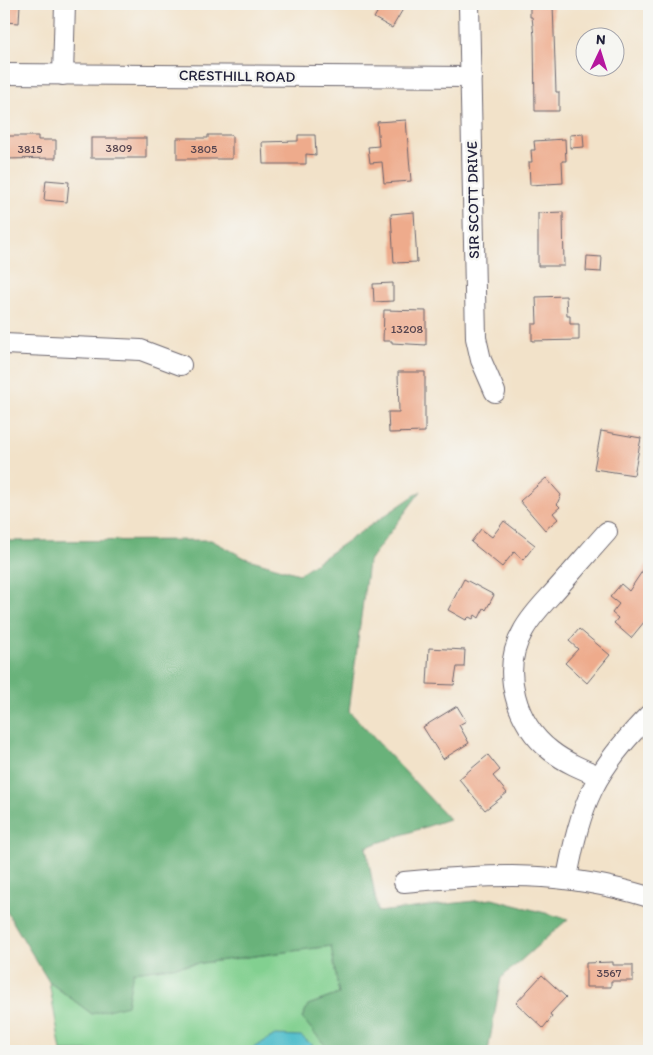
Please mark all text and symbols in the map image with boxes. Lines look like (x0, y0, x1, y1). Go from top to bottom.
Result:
north arrow (576, 28, 626, 78)
text: N (596, 31, 606, 48)
street label: CRESTHILL ROAD (179, 66, 295, 86)
house number: 3809 (106, 141, 132, 155)
street label: SIR SCOTT DRIVE (463, 141, 483, 259)
house number: 3815 (18, 142, 42, 156)
house number: 3805 (191, 142, 217, 156)
house number: 13208 (391, 322, 424, 336)
house number: 3567 (596, 966, 622, 980)

